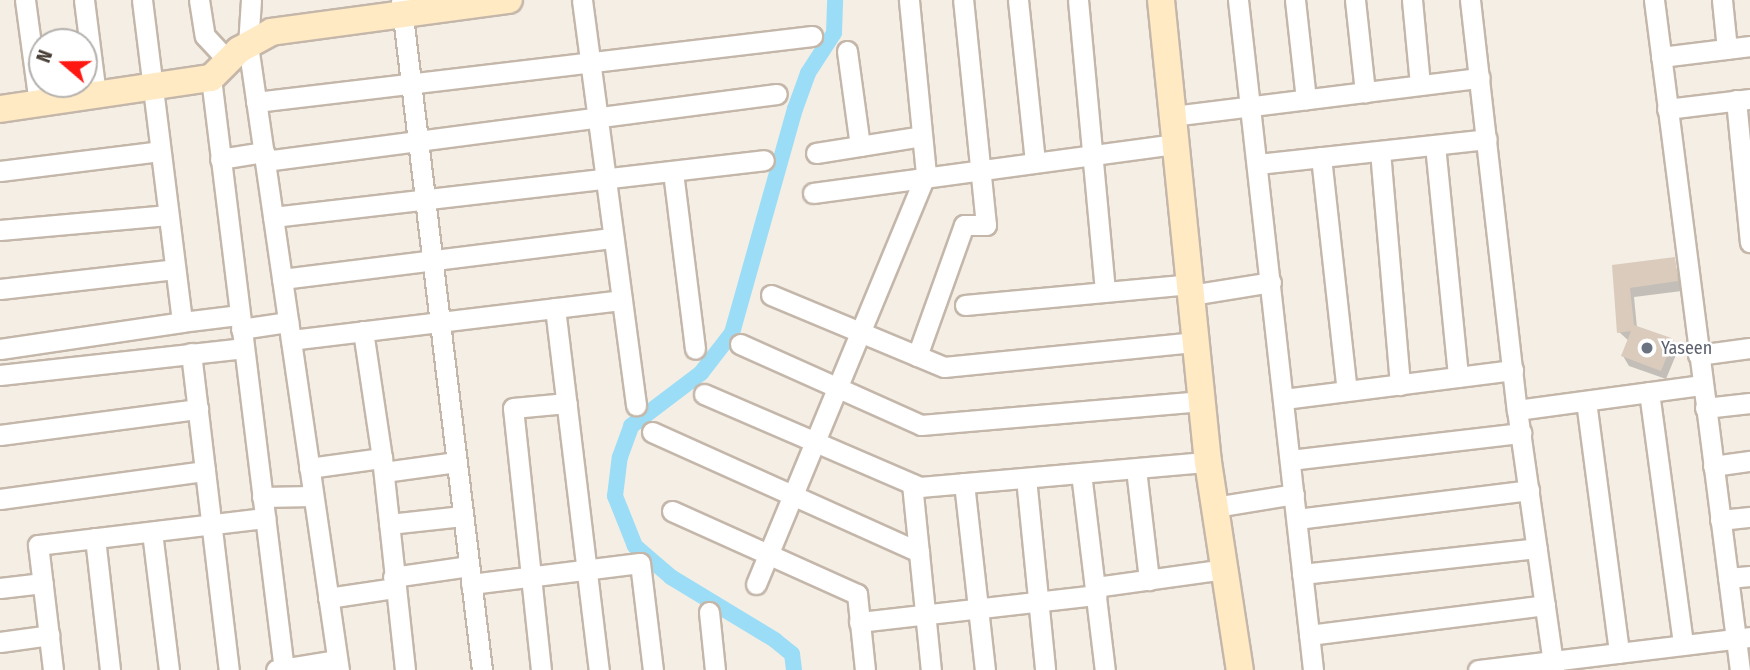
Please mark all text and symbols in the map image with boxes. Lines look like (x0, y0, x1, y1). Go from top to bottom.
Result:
north arrow (28, 28, 98, 98)
text: N (32, 47, 57, 66)
place label: Yaseen (1661, 337, 1712, 359)
marker: Yaseen (1639, 340, 1655, 356)

